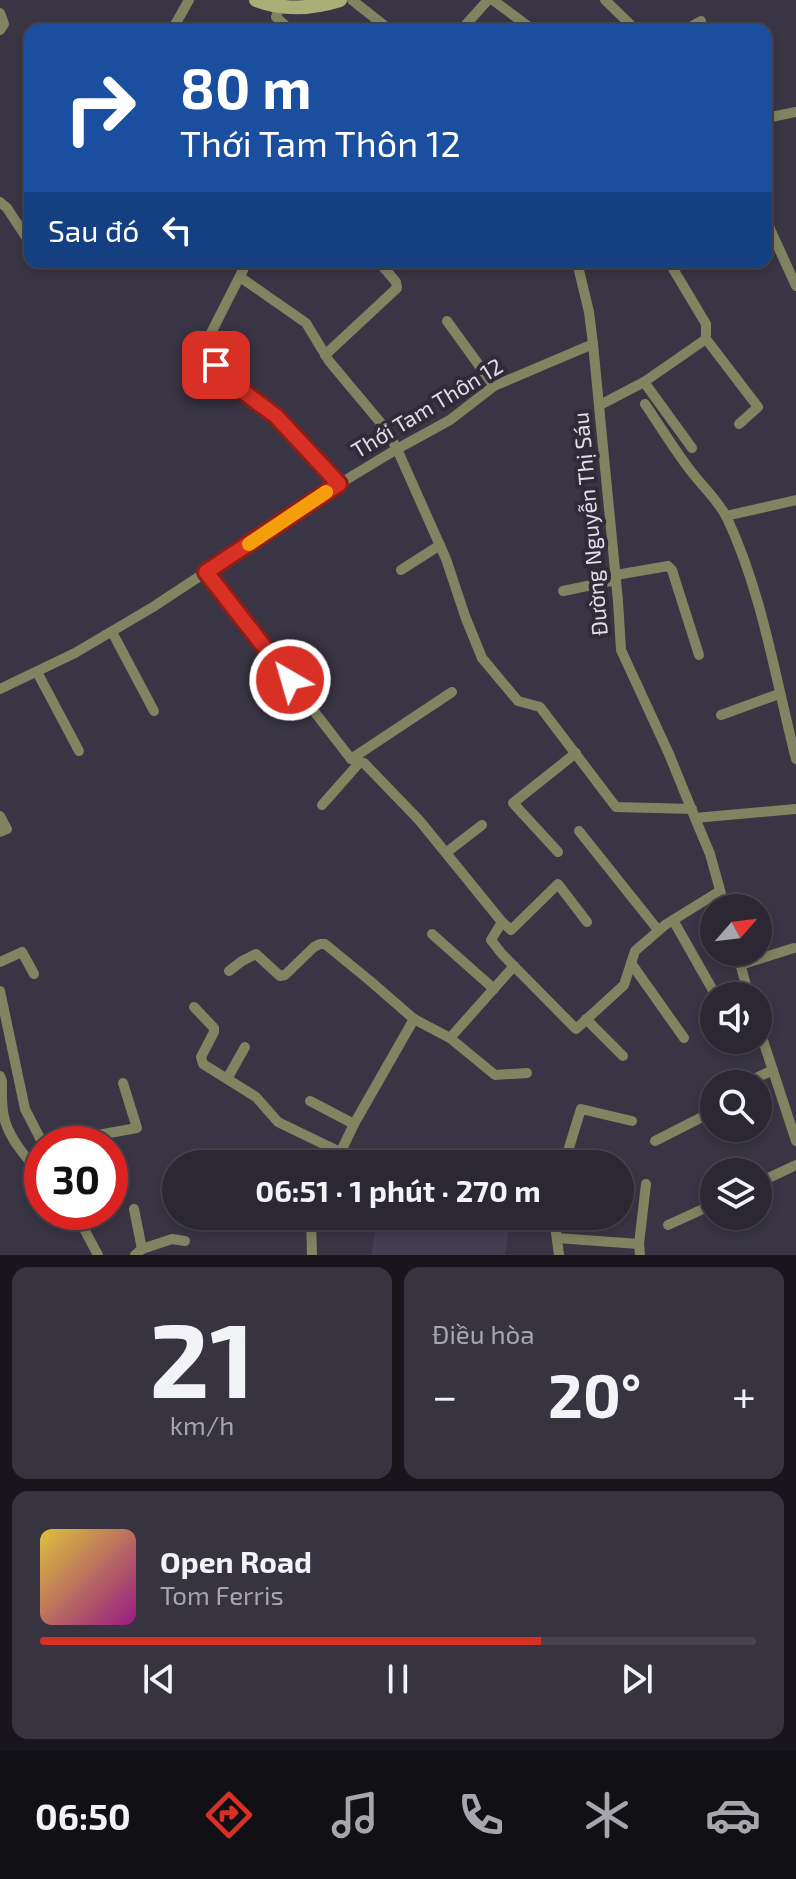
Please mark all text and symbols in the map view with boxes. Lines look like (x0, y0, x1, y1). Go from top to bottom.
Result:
text: 80 m (180, 53, 312, 120)
icon: right (48, 56, 152, 160)
text: Thới Tam Thôn 12 (180, 121, 461, 164)
icon: left (155, 208, 199, 252)
text: Sau đó (48, 212, 139, 248)
pin (182, 331, 250, 399)
icon: arrive (194, 343, 238, 387)
street label: Thới Tam Thôn 12 (346, 352, 507, 462)
street label: Đường Nguyễn Thị Sáu (566, 411, 612, 637)
position arrow (248, 638, 332, 722)
north arrow (700, 894, 772, 966)
map controls (700, 894, 772, 1230)
button: sound (700, 982, 772, 1054)
button: search (700, 1070, 772, 1142)
speed limit sign: 30 (24, 1126, 128, 1230)
button: layers (700, 1158, 772, 1230)
text: 06:51 · 1 phút · 270 m (255, 1172, 541, 1208)
text: 21 (149, 1294, 255, 1419)
text: Điều hòa (432, 1318, 535, 1349)
text: 20° (548, 1358, 641, 1430)
text: − (432, 1368, 458, 1421)
text: + (732, 1368, 756, 1421)
text: km/h (170, 1409, 234, 1440)
text: Open Road (160, 1543, 312, 1579)
text: Tom Ferris (160, 1579, 284, 1610)
icon: previous (137, 1657, 181, 1701)
icon: pause (376, 1657, 420, 1701)
icon: next (615, 1657, 659, 1701)
icon: directions (201, 1787, 257, 1843)
icon: music (327, 1787, 383, 1843)
icon: phone (453, 1787, 509, 1843)
icon: climate (579, 1787, 635, 1843)
icon: car (705, 1787, 761, 1843)
text: 06:50 (35, 1794, 131, 1837)

